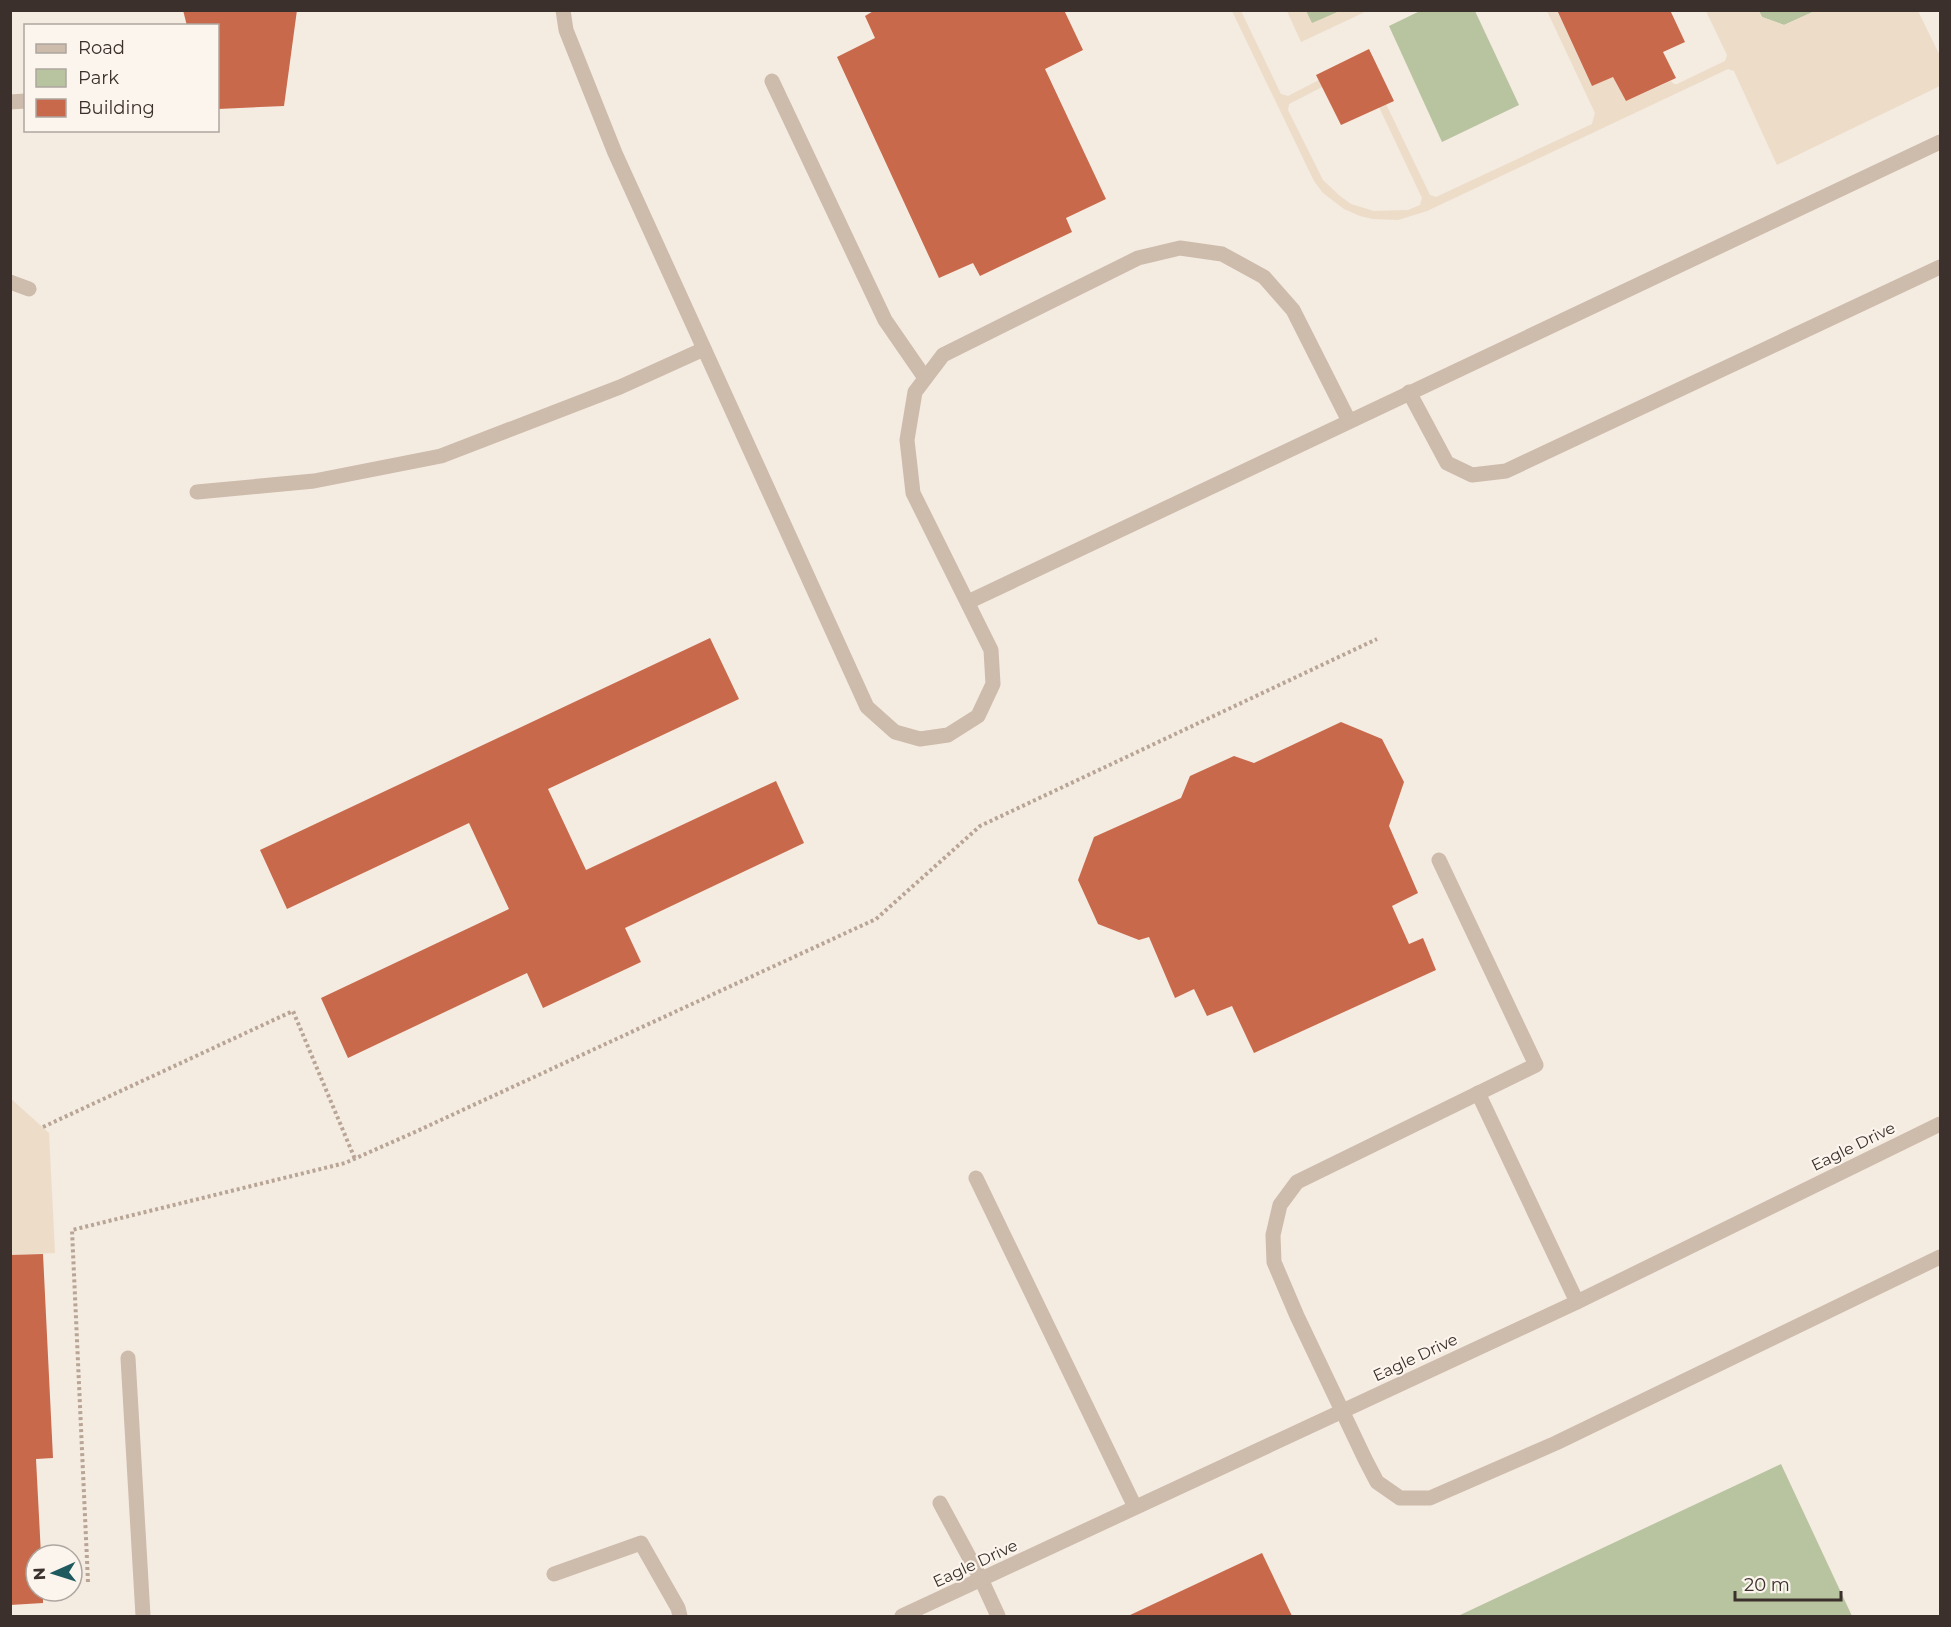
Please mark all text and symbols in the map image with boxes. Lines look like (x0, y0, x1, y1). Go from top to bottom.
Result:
legend (24, 24, 219, 132)
text: Road (78, 37, 125, 59)
text: Park (78, 67, 119, 89)
text: Building (78, 97, 155, 119)
street label: Eagle Drive (1808, 1118, 1898, 1175)
street label: Eagle Drive (1370, 1330, 1460, 1385)
street label: Eagle Drive (930, 1536, 1020, 1591)
north arrow (24, 1543, 84, 1603)
scale bar (1735, 1564, 1842, 1602)
text: N (30, 1567, 49, 1581)
text: 20 m (1744, 1574, 1790, 1596)

